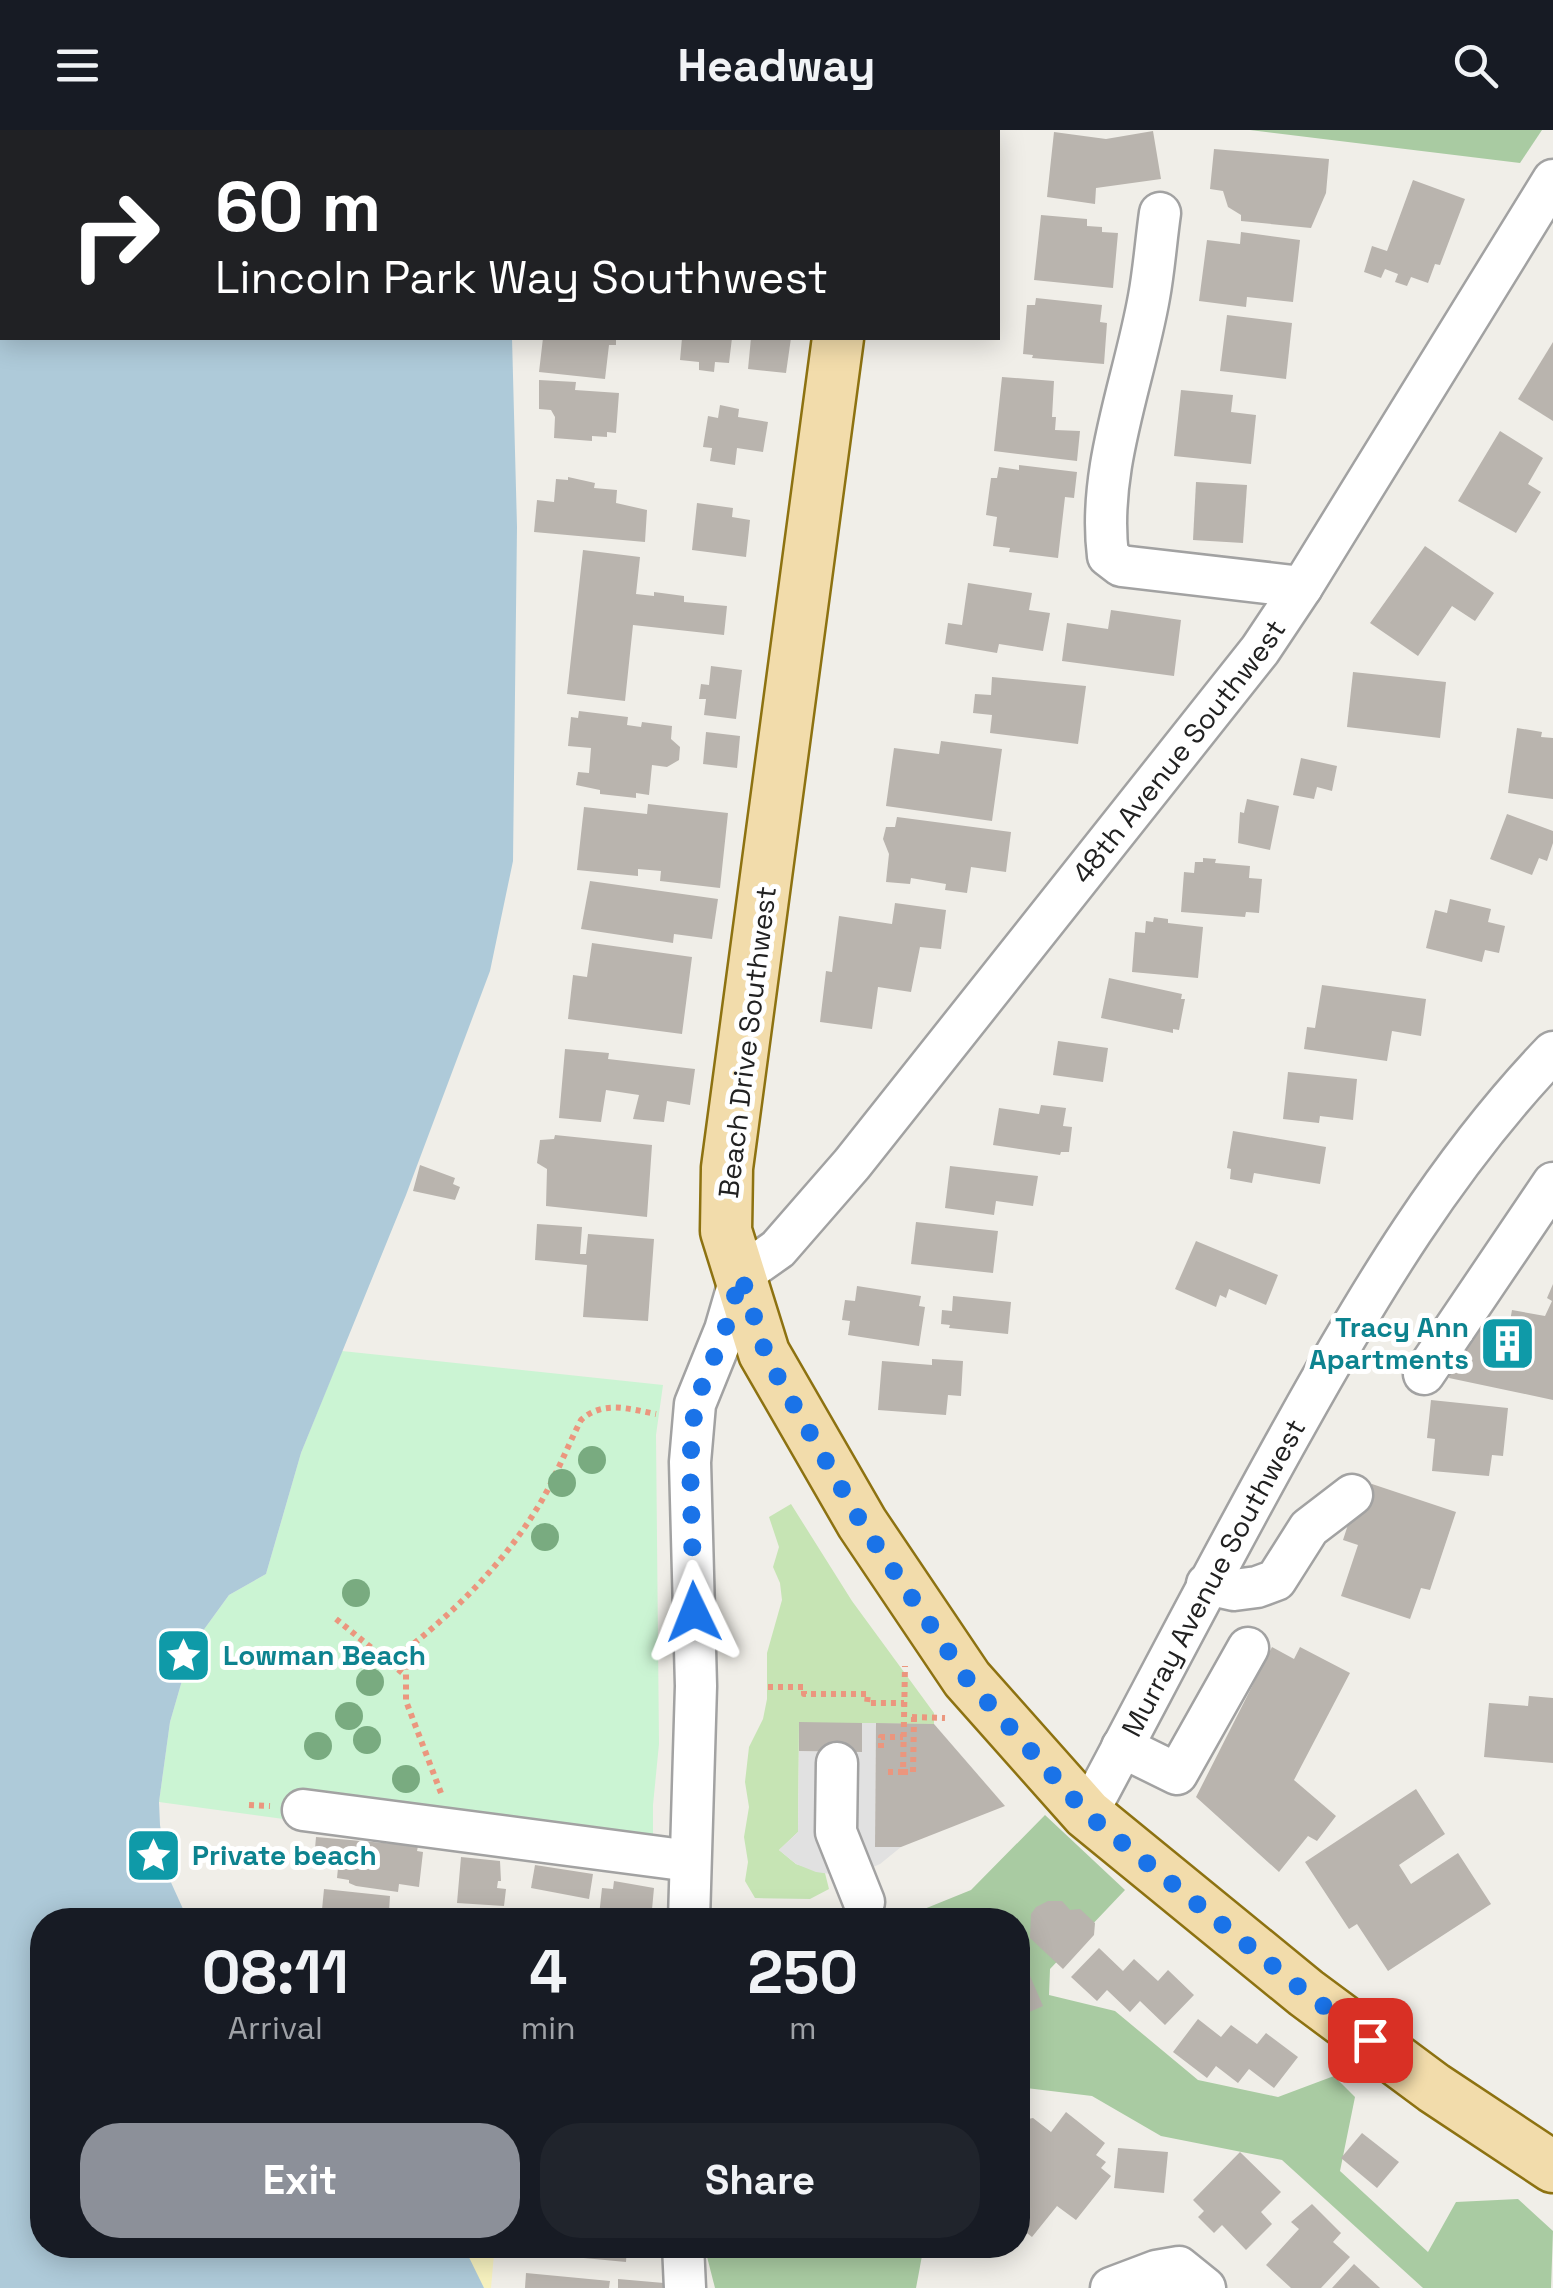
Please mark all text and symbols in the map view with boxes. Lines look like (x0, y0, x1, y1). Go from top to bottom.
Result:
text: Headway (677, 37, 876, 94)
icon: menu (50, 38, 105, 93)
icon: search (1448, 38, 1503, 93)
text: 60 m (215, 162, 381, 251)
icon: right (50, 170, 180, 300)
text: Lincoln Park Way Southwest (215, 249, 828, 306)
street label: 48th Avenue Southwest (1064, 612, 1293, 890)
street label: Beach Drive Southwest (710, 884, 784, 1200)
place label: Tracy Ann Apartments (1309, 1309, 1469, 1377)
building icon: Tracy Ann Apartments (1478, 1313, 1538, 1373)
street label: Murray Avenue Southwest (1113, 1412, 1313, 1743)
position arrow (642, 1560, 746, 1664)
place icon: Lowman Beach (154, 1625, 214, 1685)
place label: Lowman Beach (223, 1637, 426, 1673)
place icon: Private beach (123, 1825, 183, 1885)
place label: Private beach (192, 1837, 377, 1873)
text: 08:11 (202, 1934, 349, 2011)
text: 4 (529, 1934, 567, 2011)
text: 250 (748, 1934, 858, 2011)
pin (1328, 1998, 1413, 2083)
text: Arrival (228, 2008, 323, 2048)
text: min (521, 2008, 576, 2048)
text: m (789, 2008, 817, 2048)
icon: arrive (1343, 2013, 1398, 2068)
button: Exit (80, 2123, 520, 2238)
button: Share (540, 2123, 980, 2238)

